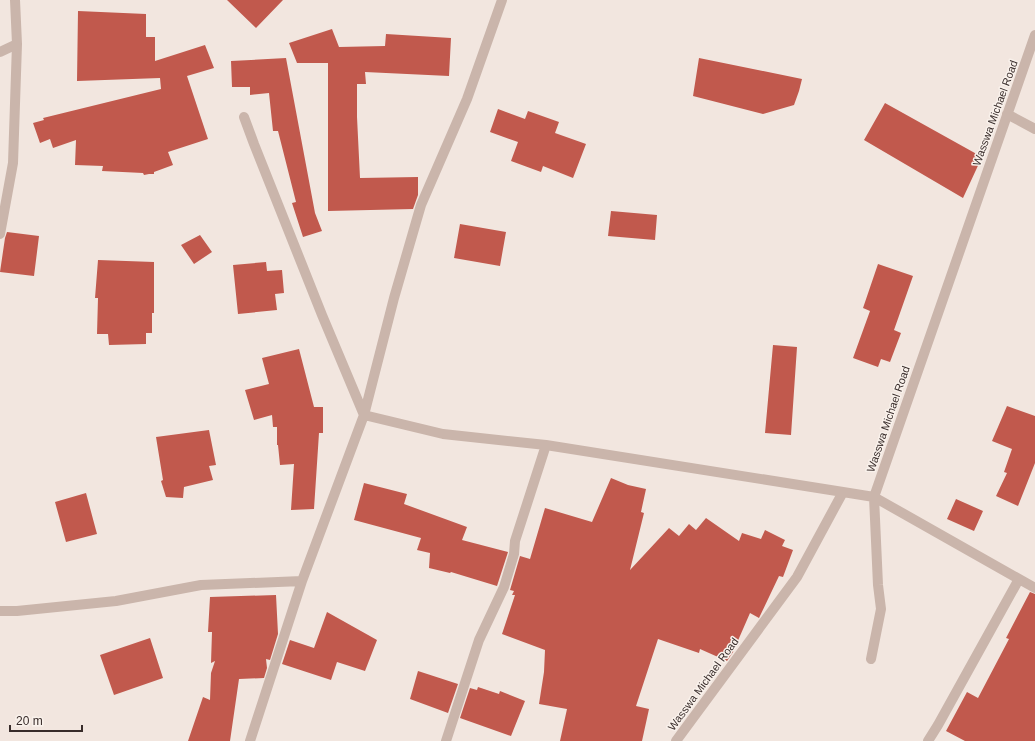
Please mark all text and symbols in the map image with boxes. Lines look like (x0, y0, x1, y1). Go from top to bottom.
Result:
street label: Wasswa Michael Road (970, 59, 1020, 167)
street label: Wasswa Michael Road (864, 364, 912, 474)
street label: Wasswa Michael Road (665, 635, 741, 733)
scale bar (10, 707, 82, 733)
text: 20 m (16, 714, 43, 728)

